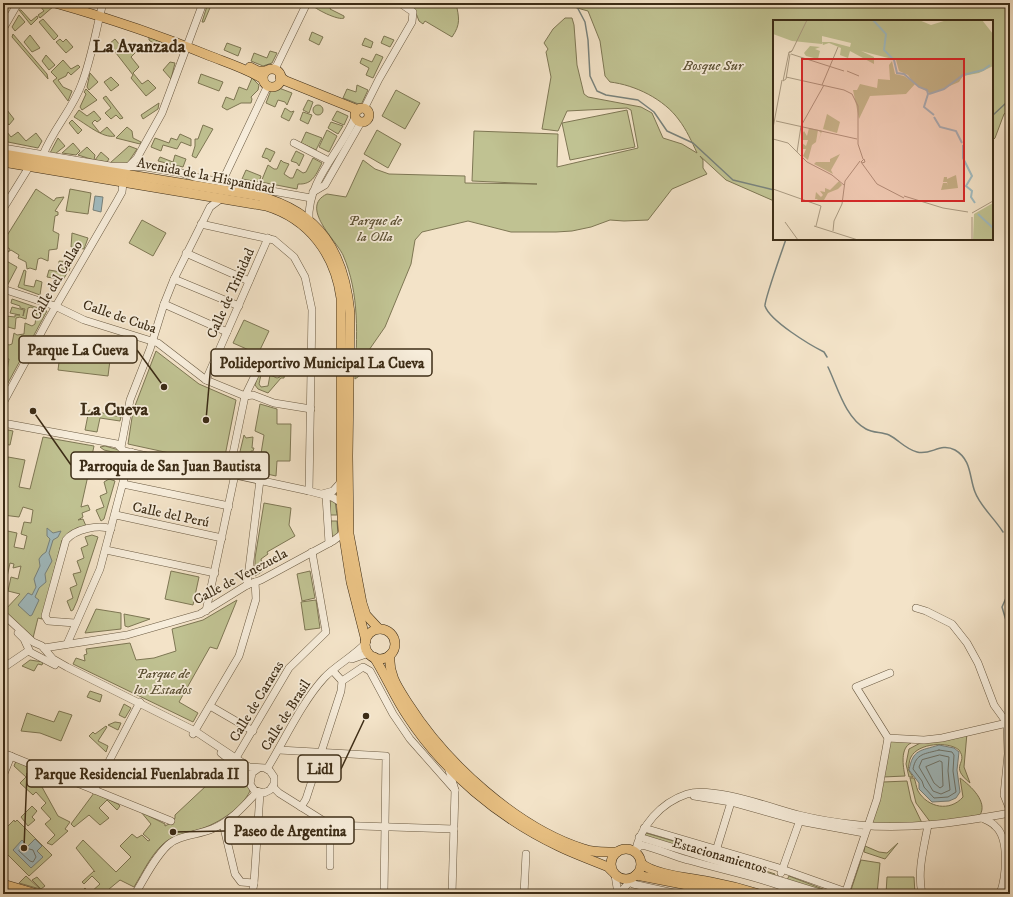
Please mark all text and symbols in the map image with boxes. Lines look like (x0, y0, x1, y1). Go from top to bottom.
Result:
inset map (773, 20, 993, 240)
district label: La Avanzada (93, 36, 186, 58)
park label: Bosque Sur (682, 57, 744, 75)
street label: Avenida de la Hispanidad (135, 154, 276, 198)
park label: Parque de la Olla (348, 212, 403, 246)
street label: Calle del Callao (27, 237, 87, 323)
street label: Calle de Trinidad (203, 245, 259, 341)
street label: Calle de Cuba (80, 296, 159, 338)
callout: Parque La Cueva (19, 336, 137, 363)
text: Parque La Cueva (27, 341, 129, 361)
callout: Polideportivo Municipal La Cueva (211, 349, 432, 376)
text: Polideportivo Municipal La Cueva (220, 354, 425, 373)
district label: La Cueva (80, 399, 148, 421)
callout: Parroquia de San Juan Bautista (71, 452, 269, 479)
text: Parroquia de San Juan Bautista (79, 457, 262, 477)
street label: Calle del Perú (131, 498, 211, 532)
street label: Calle de Venezuela (190, 545, 291, 609)
street label: Calle de Caracas (226, 657, 288, 745)
park label: Parque de los Estados (133, 665, 192, 699)
street label: Calle de Brasil (257, 676, 315, 754)
callout: Lidl (298, 755, 341, 782)
callout: Parque Residencial Fuenlabrada II (27, 760, 248, 787)
text: Lidl (307, 760, 334, 779)
text: Parque Residencial Fuenlabrada II (35, 765, 239, 785)
callout: Paseo de Argentina (225, 817, 354, 844)
text: Paseo de Argentina (233, 822, 347, 841)
street label: Estacionamientos (670, 834, 770, 878)

